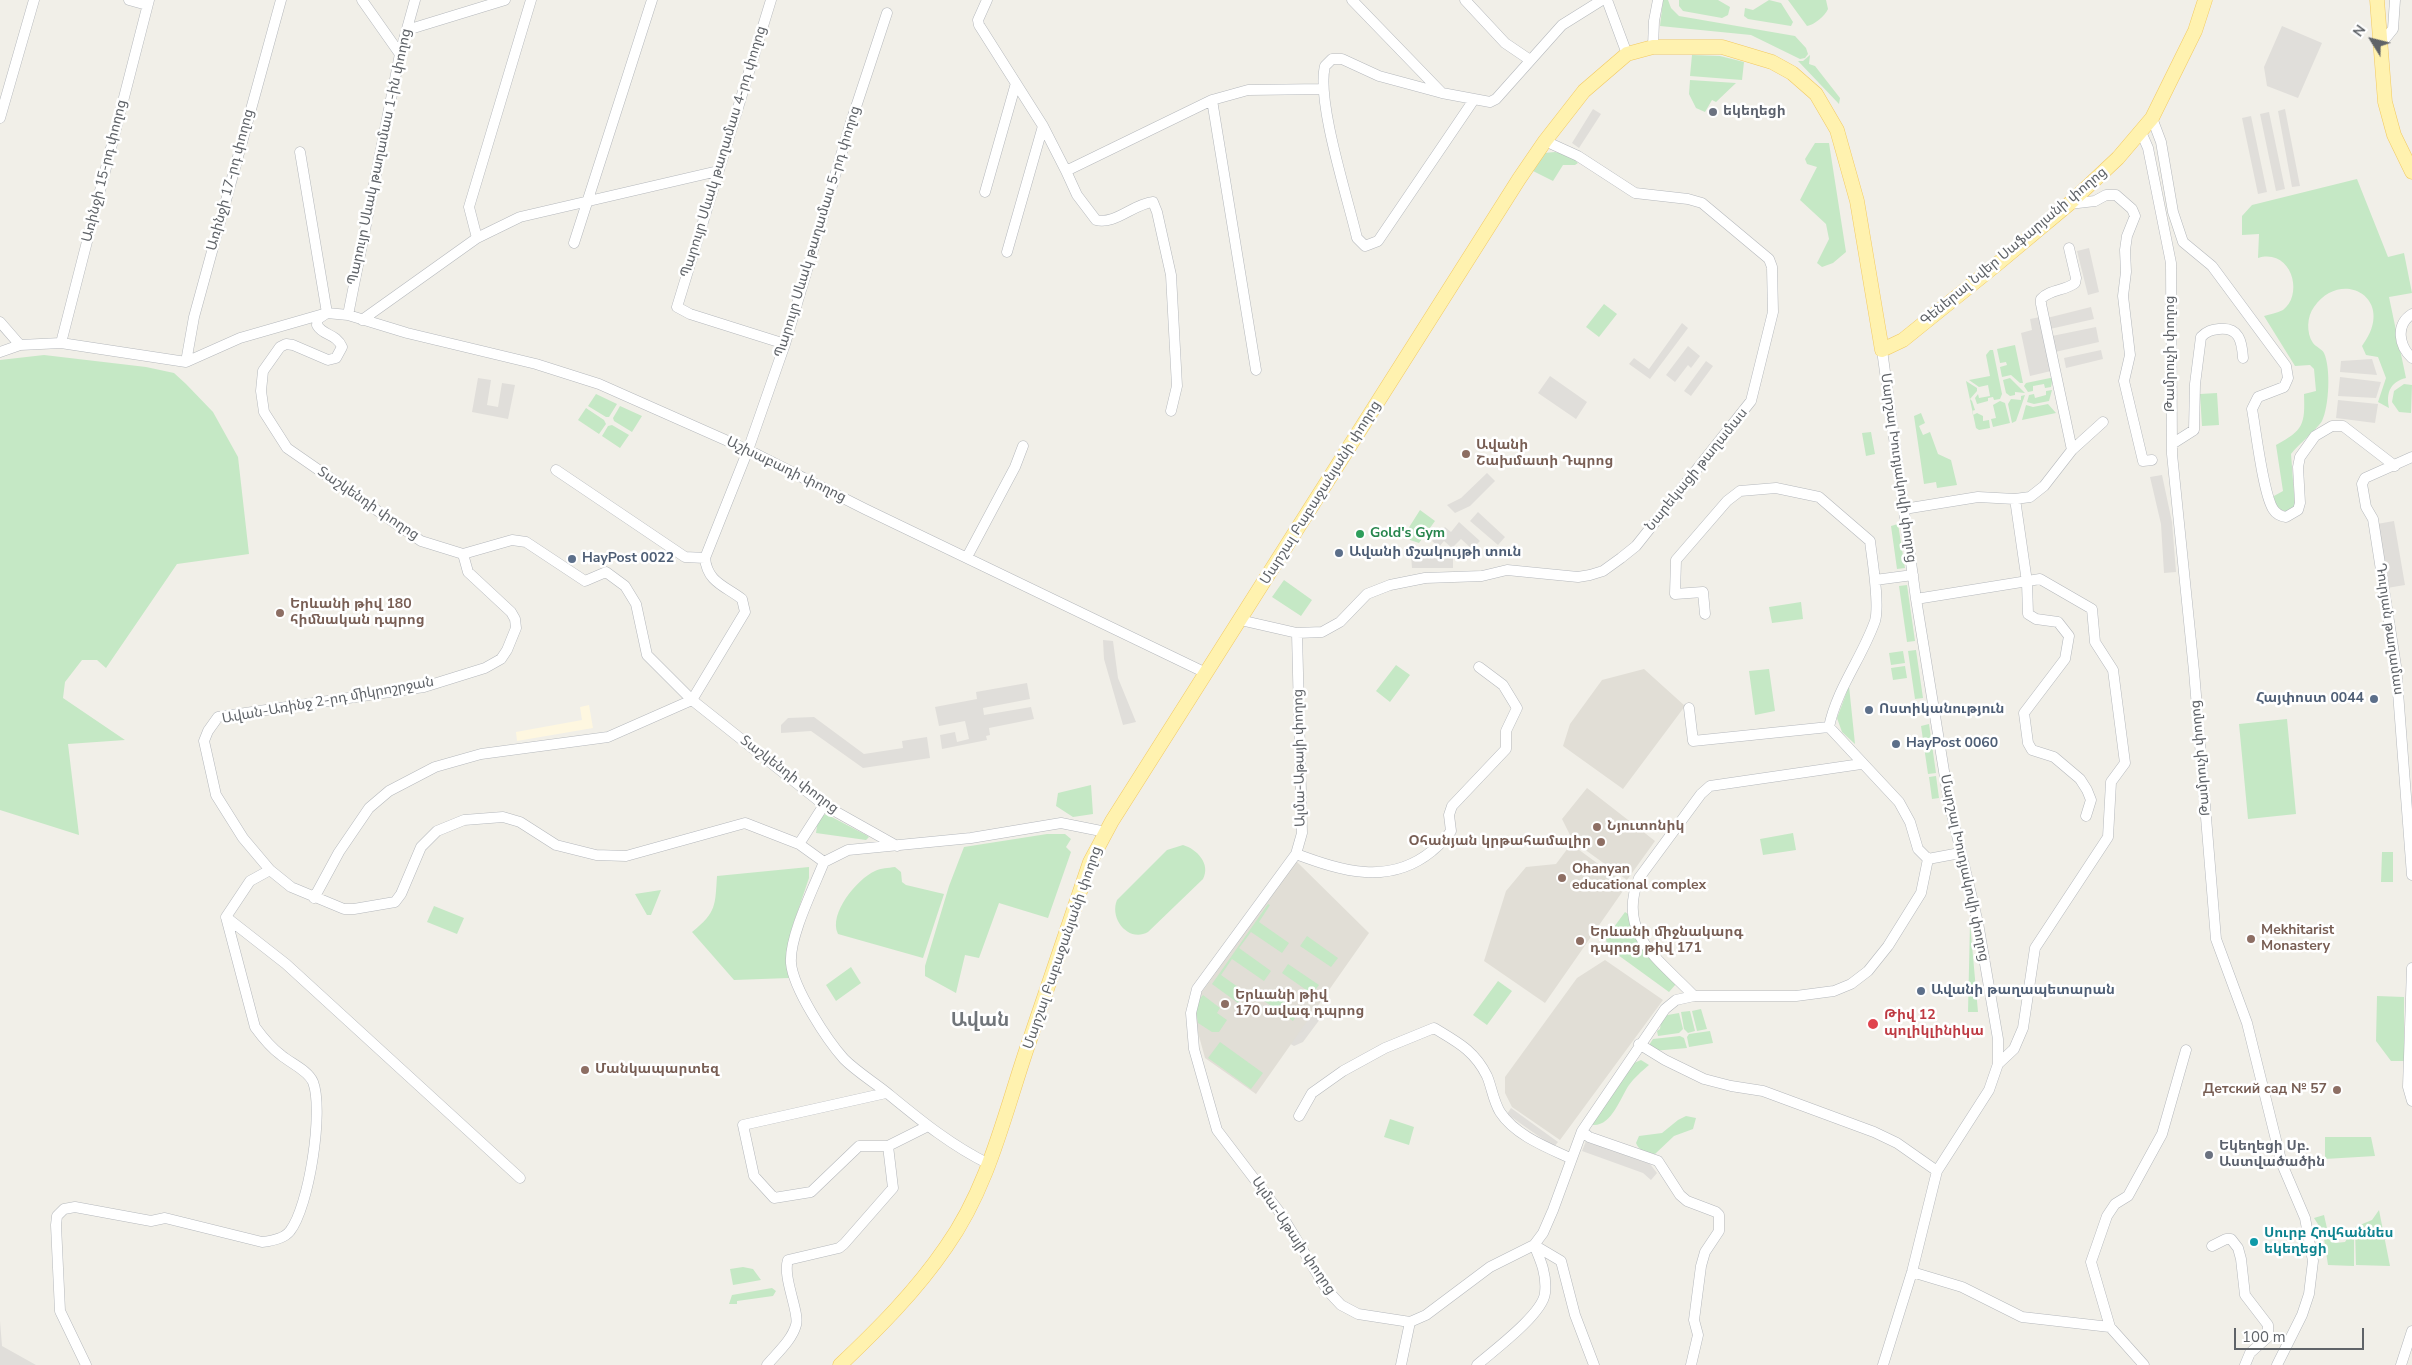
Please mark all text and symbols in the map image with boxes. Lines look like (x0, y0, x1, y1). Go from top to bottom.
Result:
north arrow (2347, 15, 2397, 65)
text: N (2349, 21, 2370, 41)
street label: Պարույր Սևակ թաղամաս 4-րդ փողոց (678, 24, 770, 280)
street label: Պարույր Սևակ թաղամաս 1-ին փողոց (345, 27, 415, 287)
street label: Առինջի 15-րդ փողոց (79, 98, 131, 244)
street label: Պարույր Սևակ թաղամաս 5-րդ փողոց (772, 104, 864, 360)
place label: եկեղեցի (1723, 104, 1786, 120)
marker: եկեղեցի (1707, 106, 1719, 118)
street label: Առինջի 17-րդ փողոց (204, 107, 258, 253)
street label: Գեներալ Նվեր Սաֆարյանի փողոց (1917, 164, 2111, 330)
street label: Թամրուչի փողոց (2163, 296, 2179, 412)
street label: Մարշալ Խուդյակովի փողոց (1876, 372, 1920, 564)
street label: Մարշալ Բաբաջանյանի փողոց (1257, 398, 1385, 588)
street label: Նարեկացի թաղամաս (1642, 405, 1752, 535)
street label: Աշխաբադի փողոց (723, 434, 849, 506)
place label: Ավանի Շախմատի Դպրոց (1476, 438, 1613, 471)
marker: Ավանի Շախմատի Դպրոց (1460, 448, 1472, 460)
street label: Տաշկենդի փողոց (314, 464, 422, 544)
place label: Gold's Gym (1370, 526, 1445, 542)
marker: Gold's Gym (1354, 528, 1366, 540)
place label: Ավանի մշակույթի տուն (1349, 545, 1521, 561)
marker: Ավանի մշակույթի տուն (1333, 547, 1345, 559)
place label: HayPost 0022 (582, 551, 674, 567)
marker: HayPost 0022 (566, 553, 578, 565)
street label: Դուրյան թաղամաս (2371, 562, 2407, 696)
place label: Երևանի թիվ 180 հիմնական դպրոց (290, 597, 425, 630)
marker: Երևանի թիվ 180 հիմնական դպրոց (274, 607, 286, 619)
street label: Ավան-Առինջ 2-րդ միկրոշրջան (221, 674, 435, 728)
street label: Ալմա-Աթայի փողոց (1290, 689, 1310, 827)
place label: Հայփոստ 0044 (2256, 691, 2364, 707)
marker: Հայփոստ 0044 (2368, 693, 2380, 705)
street label: Թամրուչի փողոց (2188, 699, 2214, 817)
place label: Ոստիկանություն (1879, 702, 2004, 718)
marker: Ոստիկանություն (1863, 704, 1875, 716)
street label: Տաշկենդի փողոց (736, 733, 842, 817)
place label: HayPost 0060 (1906, 736, 1998, 752)
marker: HayPost 0060 (1890, 738, 1902, 750)
street label: Մարշալ Խուդյակովի փողոց (1936, 773, 1992, 963)
place label: Նյուտոնիկ (1607, 819, 1684, 835)
marker: Նյուտոնիկ (1591, 821, 1603, 833)
place label: Օհանյան կրթահամալիր (1408, 834, 1591, 850)
marker: Օհանյան կրթահամալիր (1595, 836, 1607, 848)
street label: Մարշալ Բաբաջանյանի փողոց (1020, 844, 1106, 1052)
place label: Ohanyan educational complex (1572, 862, 1706, 894)
marker: Ohanyan educational complex (1556, 872, 1568, 884)
place label: Mekhitarist Monastery (2261, 923, 2334, 956)
place label: Երևանի միջնակարգ դպրոց թիվ 171 (1590, 925, 1743, 958)
marker: Mekhitarist Monastery (2245, 933, 2257, 945)
marker: Երևանի միջնակարգ դպրոց թիվ 171 (1574, 935, 1586, 947)
place label: Ավանի թաղապետարան (1931, 983, 2115, 999)
marker: Ավանի թաղապետարան (1915, 985, 1927, 997)
place label: Երևանի թիվ 170 ավագ դպրոց (1235, 988, 1364, 1020)
marker: Երևանի թիվ 170 ավագ դպրոց (1219, 998, 1231, 1010)
place label: Թիվ 12 պոլիկլինիկա (1884, 1008, 1984, 1040)
district label: Ավան (951, 1010, 1009, 1032)
marker: Թիվ 12 պոլիկլինիկա (1866, 1017, 1880, 1031)
place label: Մանկապարտեզ (595, 1062, 719, 1078)
marker: Մանկապարտեզ (579, 1064, 591, 1076)
place label: Детский сад № 57 (2203, 1082, 2327, 1098)
marker: Детский сад № 57 (2331, 1084, 2343, 1096)
place label: Եկեղեցի Սբ. Աստվածածին (2219, 1139, 2325, 1172)
marker: Եկեղեցի Սբ. Աստվածածին (2203, 1149, 2215, 1161)
street label: Ալմա-Աթայի փողոց (1247, 1174, 1339, 1298)
place label: Սուրբ Հովհաննես եկեղեցի (2264, 1226, 2394, 1258)
marker: Սուրբ Հովհաննես եկեղեցի (2248, 1236, 2260, 1248)
scale bar (2237, 1318, 2367, 1350)
text: 100 m (2242, 1327, 2286, 1347)

